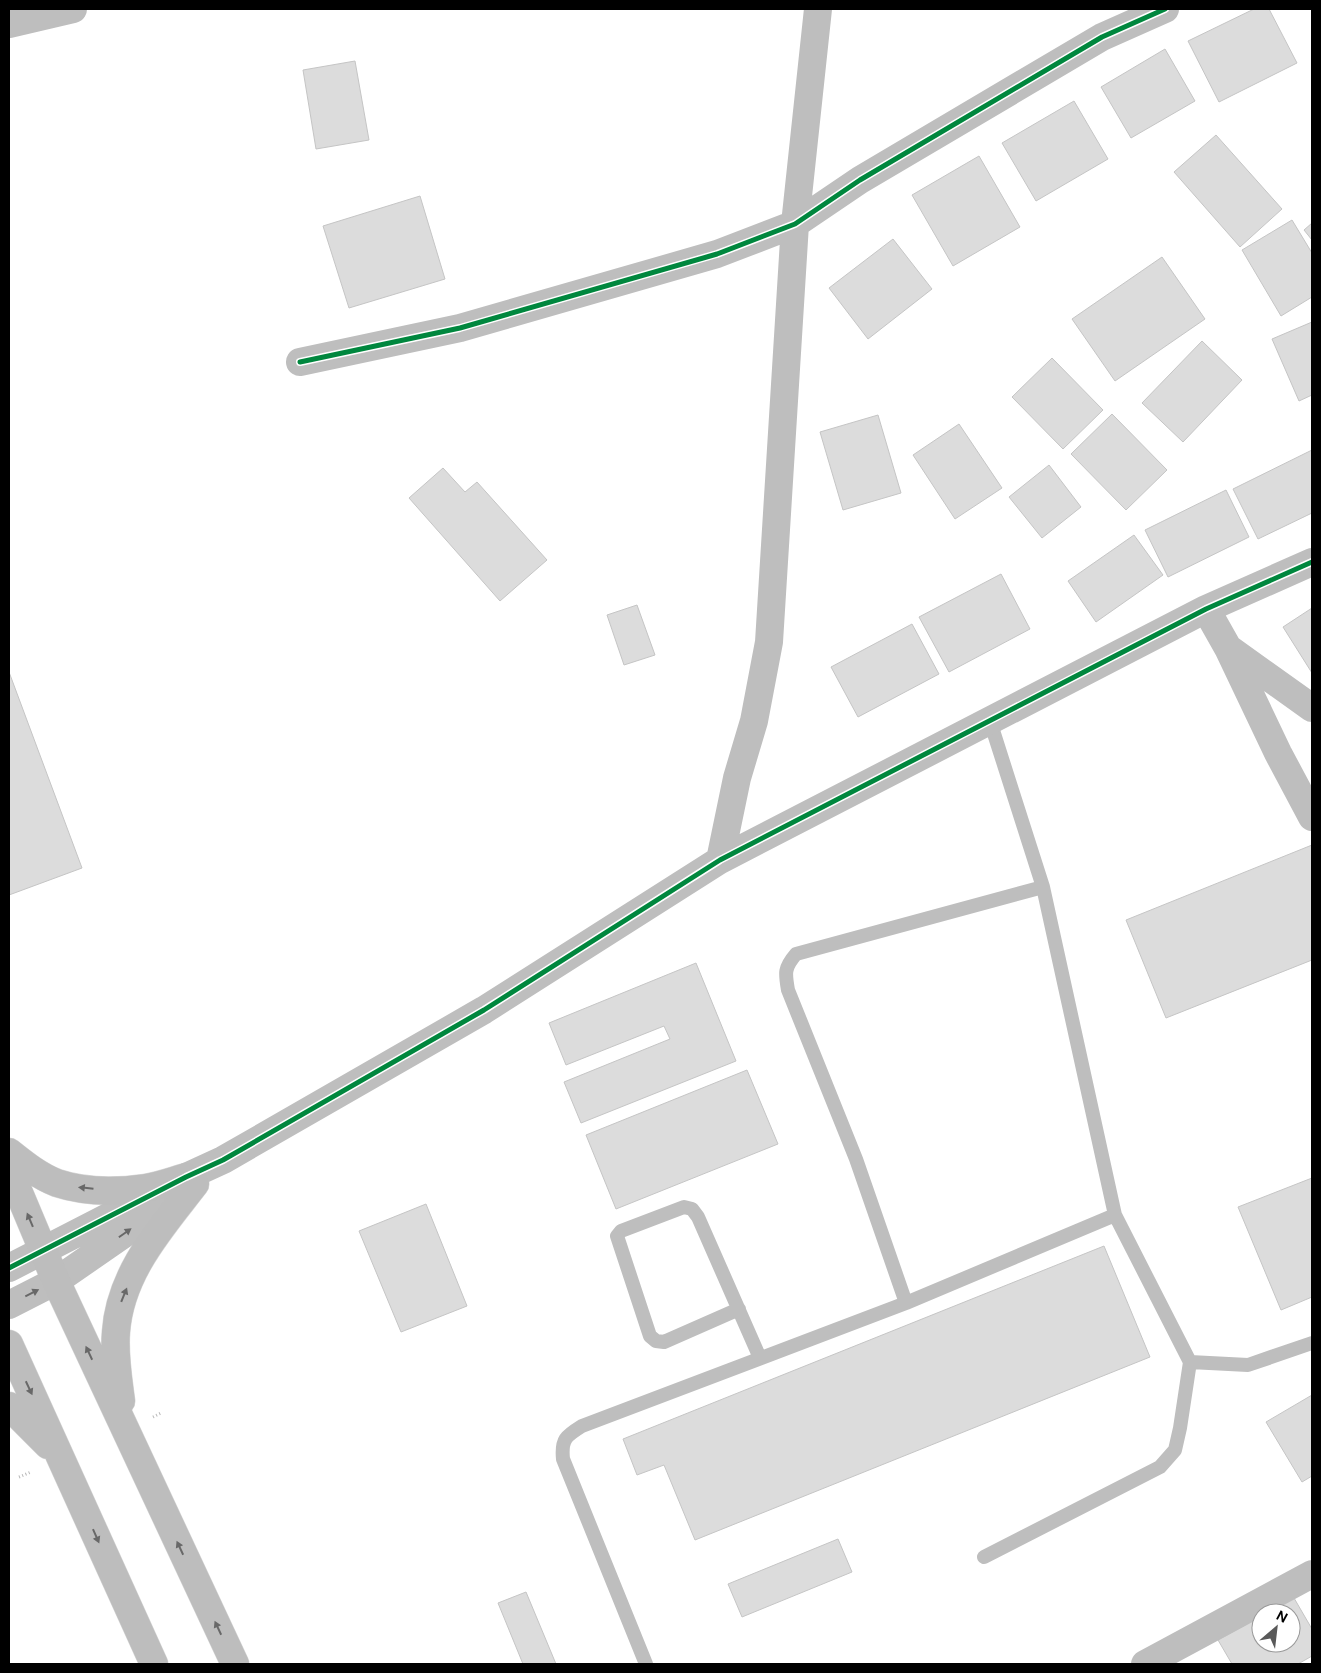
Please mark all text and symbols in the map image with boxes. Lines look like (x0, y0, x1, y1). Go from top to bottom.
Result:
one-way arrow (78, 1184, 94, 1192)
one-way arrow (26, 1213, 34, 1227)
one-way arrow (118, 1228, 132, 1238)
one-way arrow (120, 1287, 128, 1302)
one-way arrow (25, 1289, 40, 1297)
one-way arrow (85, 1346, 93, 1360)
one-way arrow (25, 1381, 33, 1395)
one-way arrow (93, 1529, 101, 1543)
one-way arrow (176, 1541, 184, 1555)
north arrow (1251, 1603, 1301, 1653)
text: N (1273, 1606, 1291, 1627)
one-way arrow (213, 1621, 221, 1635)

